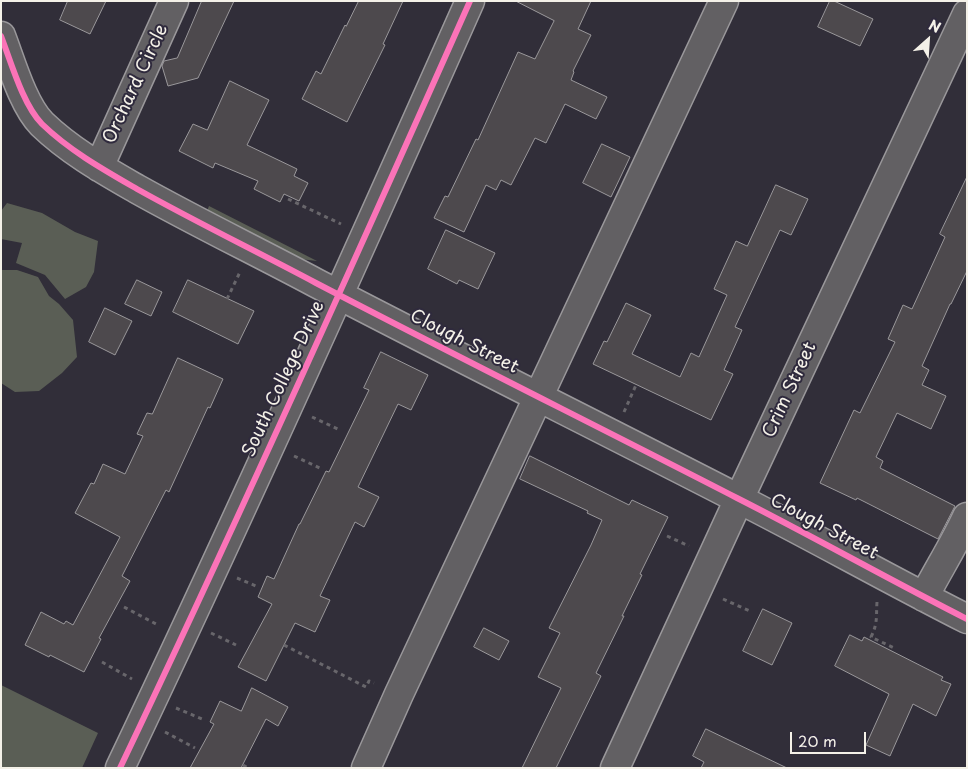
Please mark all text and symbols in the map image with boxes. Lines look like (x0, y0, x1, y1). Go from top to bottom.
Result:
text: N (925, 14, 944, 38)
north arrow (903, 15, 953, 65)
street label: Orchard Circle (99, 21, 173, 147)
street label: South College Drive (238, 298, 330, 460)
street label: Clough Street (406, 305, 522, 379)
street label: Crim Street (759, 339, 821, 441)
street label: Clough Street (766, 489, 882, 565)
scale bar (793, 722, 869, 754)
text: 20 m (798, 729, 837, 752)

